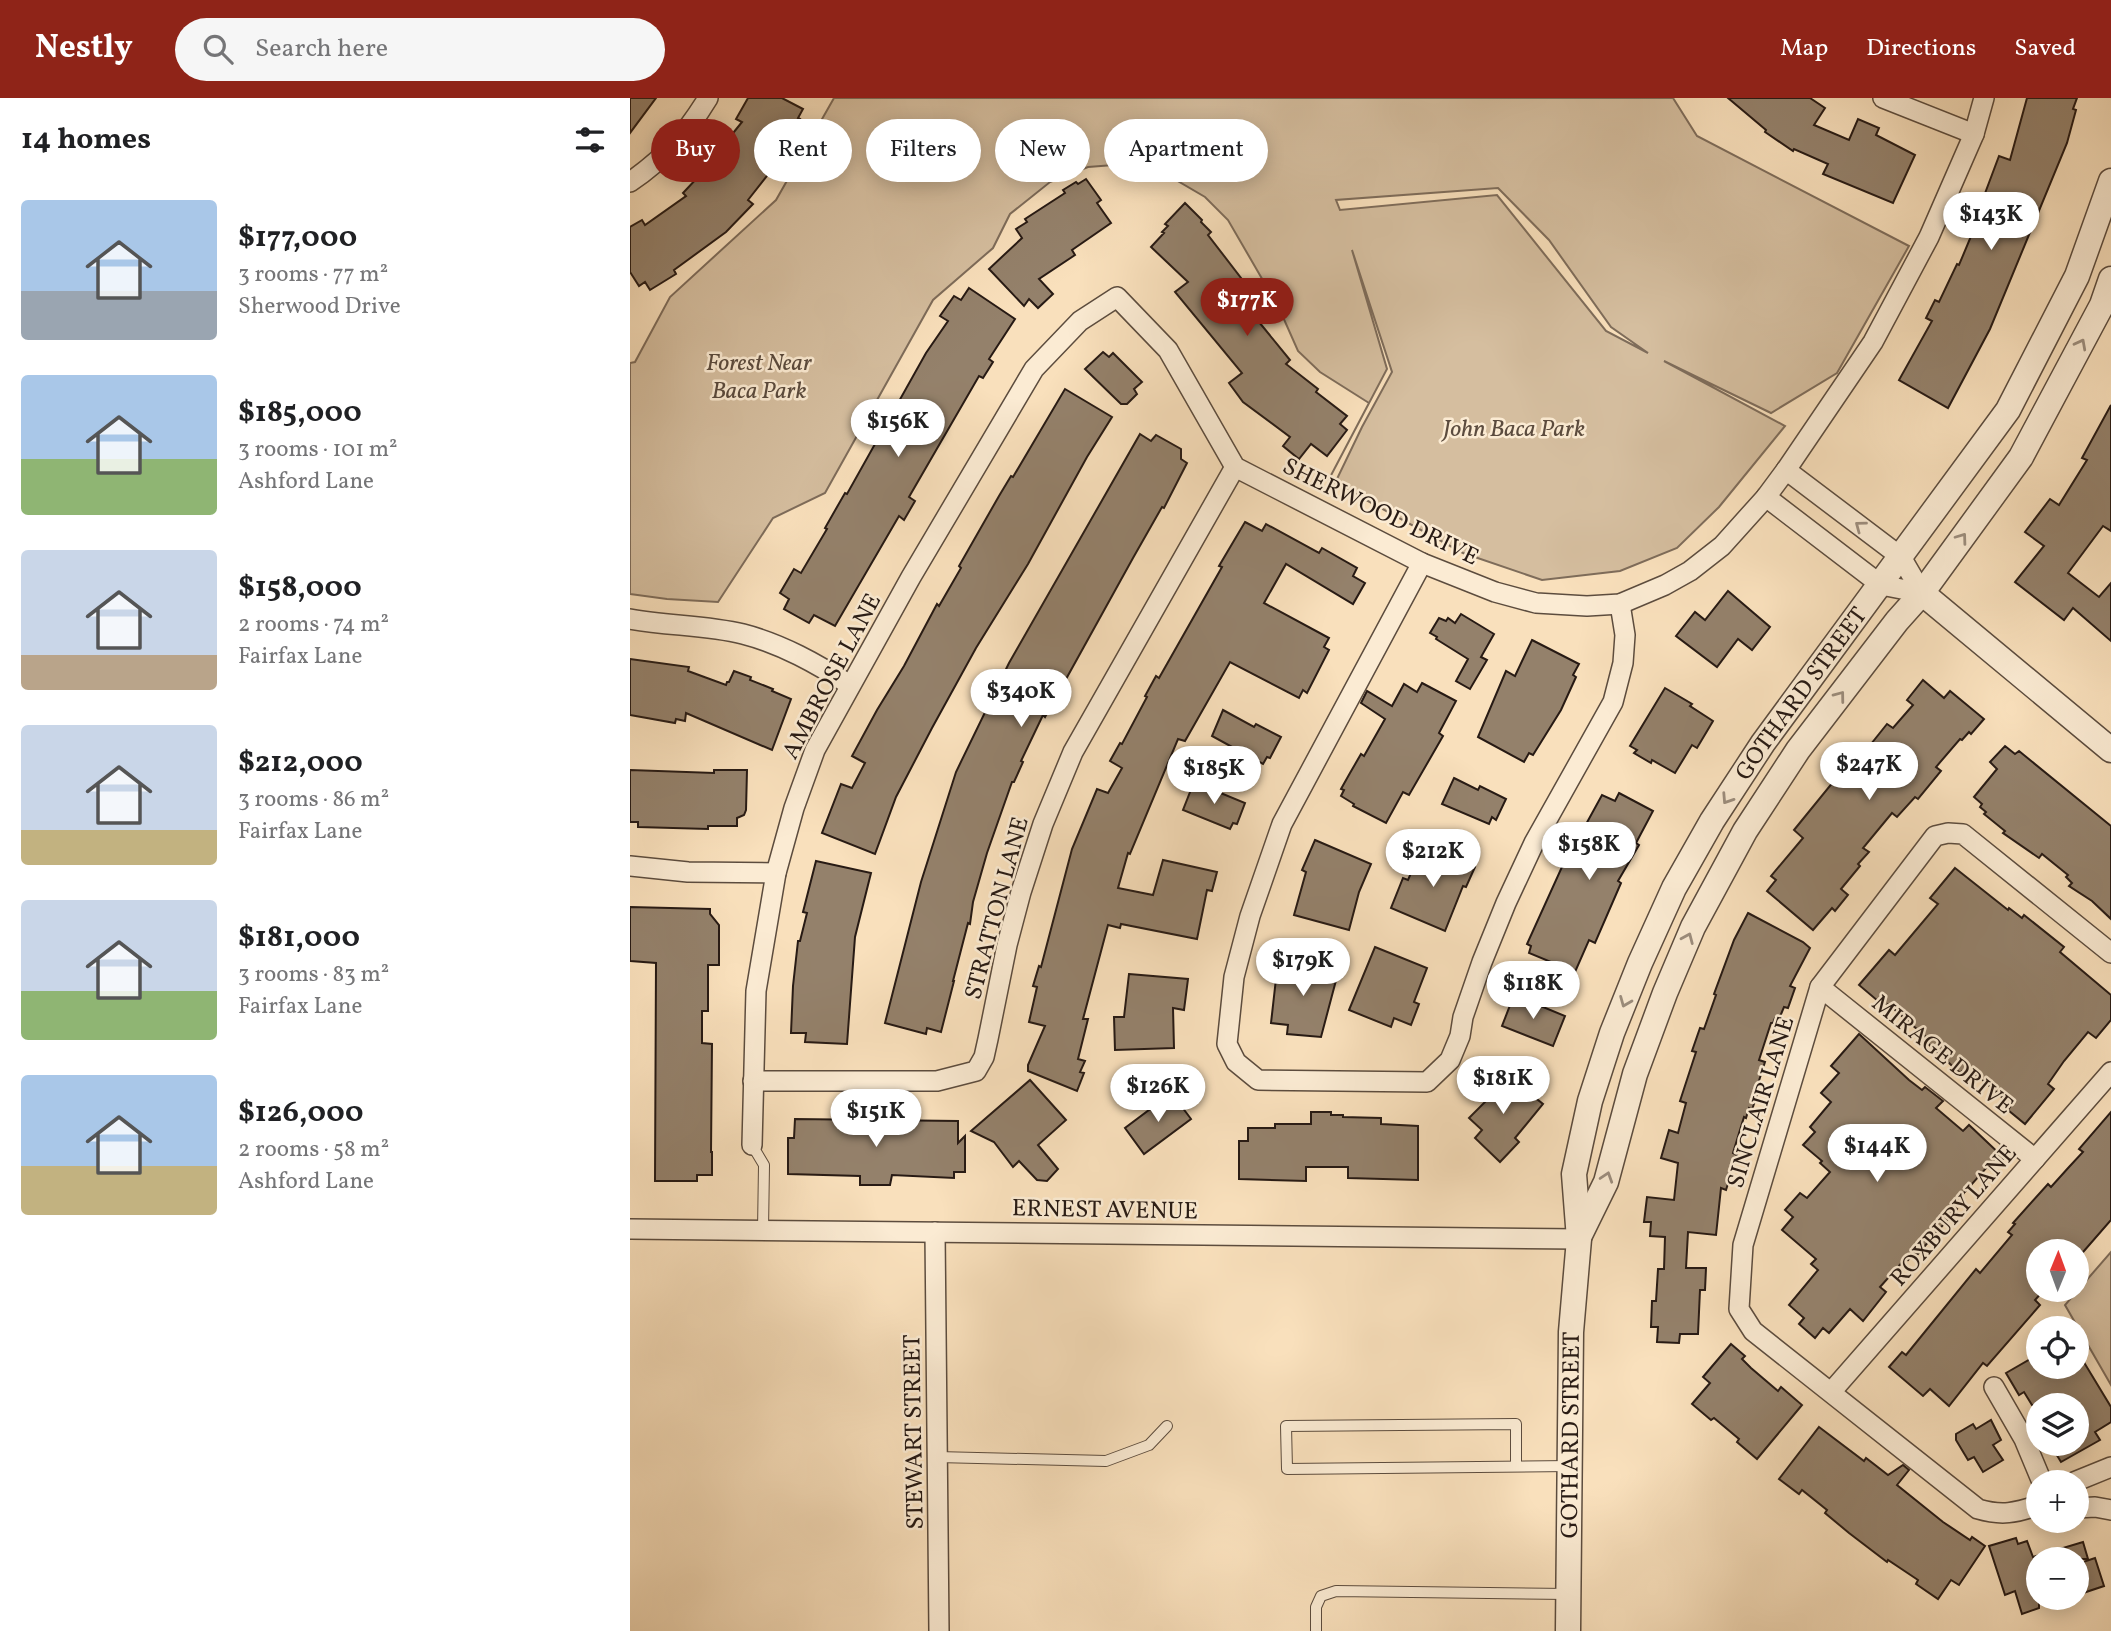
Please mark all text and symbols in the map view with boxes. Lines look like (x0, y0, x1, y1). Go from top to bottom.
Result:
search box (175, 18, 665, 81)
text: Nestly (35, 26, 133, 72)
icon: search (199, 30, 237, 68)
text: Search here (255, 31, 388, 67)
text: Map (1780, 32, 1828, 66)
text: Directions (1866, 32, 1976, 66)
text: Saved (2014, 32, 2076, 66)
text: 14 homes (21, 119, 151, 161)
chip: Buy (651, 119, 740, 182)
chip: Rent (754, 119, 852, 182)
chip: Filters (866, 119, 981, 182)
chip: New (995, 119, 1090, 182)
chip: Apartment (1104, 119, 1268, 182)
icon: filters (571, 121, 609, 159)
pin: $143K (1942, 192, 2040, 252)
text: $143K (1959, 199, 2023, 231)
text: $177,000 (238, 217, 357, 259)
icon: home (77, 228, 161, 312)
text: 3 rooms · 77 m² (238, 259, 388, 291)
pin: $177K (1198, 278, 1296, 338)
text: $177K (1217, 285, 1277, 317)
text: Sherwood Drive (238, 291, 401, 323)
one-way arrow (2072, 339, 2086, 351)
park label: Forest Near Baca Park (706, 347, 813, 409)
text: $185,000 (238, 392, 362, 434)
pin: $156K (849, 400, 947, 459)
icon: home (77, 403, 161, 487)
text: $156K (867, 406, 929, 438)
park label: John Baca Park (1441, 413, 1585, 447)
text: 3 rooms · 101 m² (238, 434, 398, 466)
street label: SHERWOOD DRIVE (1276, 450, 1484, 575)
text: Ashford Lane (238, 466, 374, 498)
one-way arrow (1856, 522, 1868, 534)
one-way arrow (1954, 533, 1966, 546)
text: $158,000 (238, 567, 362, 609)
icon: home (77, 578, 161, 662)
street label: AMBROSE LANE (775, 588, 891, 766)
street label: GOTHARD STREET (1728, 601, 1876, 788)
text: 2 rooms · 74 m² (238, 609, 389, 641)
text: Fairfax Lane (238, 641, 362, 673)
pin: $340K (972, 670, 1070, 729)
text: $340K (987, 676, 1055, 708)
one-way arrow (1831, 691, 1844, 703)
text: $212,000 (238, 742, 363, 784)
pin: $247K (1820, 742, 1918, 802)
pin: $185K (1165, 746, 1263, 806)
text: $247K (1836, 749, 1902, 781)
icon: home (77, 753, 161, 837)
text: $185K (1183, 753, 1245, 785)
text: 3 rooms · 86 m² (238, 784, 389, 816)
one-way arrow (1722, 791, 1735, 804)
street label: STRATTON LANE (957, 813, 1039, 1004)
text: Fairfax Lane (238, 816, 362, 848)
pin: $158K (1540, 822, 1638, 882)
text: $158K (1558, 829, 1620, 861)
pin: $212K (1384, 830, 1482, 889)
text: $212K (1402, 836, 1464, 868)
text: $181,000 (238, 917, 360, 959)
icon: home (77, 928, 161, 1012)
one-way arrow (1680, 933, 1694, 946)
pin: $179K (1254, 939, 1352, 998)
text: $179K (1272, 945, 1334, 977)
text: 3 rooms · 83 m² (238, 959, 389, 991)
pin: $118K (1484, 962, 1582, 1021)
text: $118K (1503, 968, 1563, 1000)
street label: MIRAGE DRIVE (1864, 988, 2020, 1123)
text: Fairfax Lane (238, 991, 362, 1023)
one-way arrow (1619, 995, 1633, 1007)
street label: SINCLAIR LANE (1720, 1013, 1804, 1193)
pin: $181K (1454, 1056, 1552, 1116)
text: $181K (1473, 1063, 1533, 1095)
pin: $126K (1109, 1065, 1207, 1124)
text: $126K (1126, 1071, 1190, 1103)
pin: $151K (827, 1090, 925, 1149)
text: $126,000 (238, 1092, 364, 1134)
text: $151K (846, 1096, 906, 1128)
icon: home (77, 1103, 161, 1187)
pin: $144K (1828, 1124, 1926, 1184)
text: $144K (1844, 1131, 1910, 1163)
text: 2 rooms · 58 m² (238, 1134, 389, 1166)
street label: ROXBURY LANE (1883, 1138, 2026, 1295)
text: Ashford Lane (238, 1166, 374, 1198)
one-way arrow (1598, 1171, 1613, 1183)
street label: ERNEST AVENUE (1012, 1192, 1198, 1230)
north arrow (2026, 1239, 2090, 1302)
map controls (2026, 1239, 2089, 1610)
button: locate (2026, 1316, 2089, 1379)
street label: GOTHARD STREET (1554, 1332, 1590, 1539)
street label: STEWART STREET (896, 1334, 934, 1530)
button: layers (2026, 1393, 2089, 1456)
button: + (2026, 1470, 2089, 1533)
button: − (2026, 1547, 2089, 1610)

